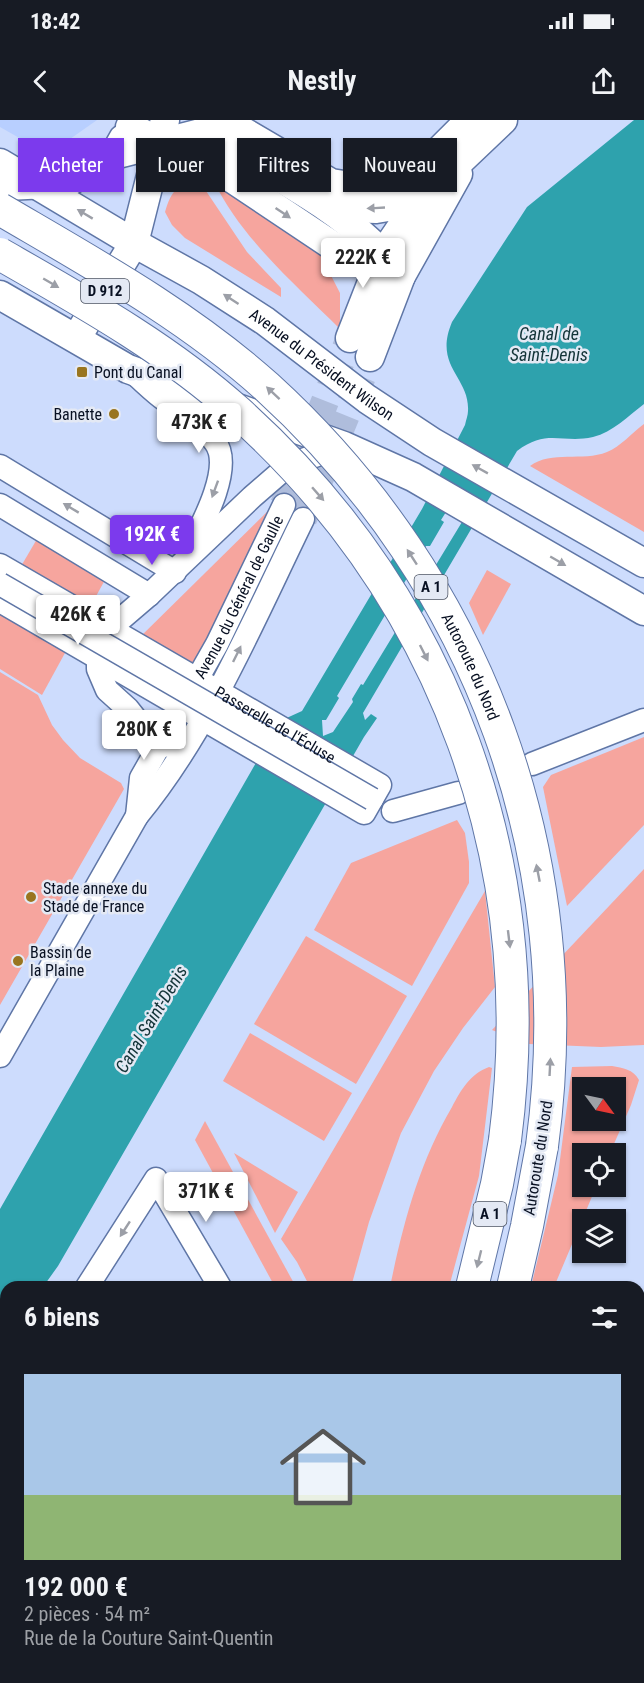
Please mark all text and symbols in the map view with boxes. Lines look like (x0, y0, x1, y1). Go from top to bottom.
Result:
text: 18:42 (30, 9, 81, 34)
icon: back (24, 65, 57, 98)
text: Nestly (288, 65, 356, 97)
icon: share (587, 65, 620, 98)
chip: Acheter (18, 138, 124, 192)
chip: Louer (136, 138, 225, 192)
chip: Filtres (237, 138, 331, 192)
chip: Nouveau (343, 138, 457, 192)
one-way arrow (366, 204, 385, 213)
one-way arrow (275, 207, 291, 219)
one-way arrow (77, 208, 93, 219)
pin: 222K € (314, 238, 412, 289)
text: 222K € (335, 245, 391, 269)
one-way arrow (43, 278, 60, 288)
road number: D 912 (81, 279, 129, 303)
one-way arrow (222, 294, 239, 305)
street label: Avenue du Président Wilson (246, 304, 398, 424)
water label: Canal de Saint-Denis (510, 323, 588, 365)
place label: Pont du Canal (94, 363, 182, 382)
marker: Pont du Canal (75, 365, 89, 379)
one-way arrow (266, 386, 280, 400)
pin: 473K € (150, 403, 248, 454)
place label: Banette (53, 405, 102, 424)
marker: Banette (107, 407, 121, 421)
text: 473K € (171, 410, 227, 434)
one-way arrow (471, 464, 488, 474)
one-way arrow (210, 480, 220, 498)
one-way arrow (311, 486, 324, 502)
one-way arrow (63, 503, 79, 514)
street label: Avenue du Général de Gaulle (190, 512, 287, 682)
pin: 192K € (103, 515, 201, 566)
text: 192K € (124, 522, 180, 546)
one-way arrow (407, 549, 418, 565)
one-way arrow (550, 556, 567, 566)
road number: A 1 (414, 575, 448, 599)
pin: 426K € (29, 595, 127, 646)
text: 426K € (50, 602, 106, 626)
street label: Autoroute du Nord (438, 610, 504, 723)
one-way arrow (233, 645, 242, 662)
one-way arrow (419, 645, 429, 662)
street label: Passerelle de l'Écluse (211, 682, 339, 767)
pin: 280K € (95, 710, 193, 761)
text: 280K € (116, 717, 172, 741)
one-way arrow (533, 863, 542, 882)
place label: Stade annexe du Stade de France (43, 879, 147, 916)
marker: Stade annexe du Stade de France (24, 890, 38, 904)
one-way arrow (504, 930, 514, 949)
place label: Bassin de la Plaine (30, 943, 92, 980)
marker: Bassin de la Plaine (11, 954, 25, 968)
water label: Canal Saint-Denis (111, 962, 191, 1076)
one-way arrow (546, 1057, 555, 1076)
north arrow (572, 1077, 626, 1131)
map controls (572, 1077, 626, 1263)
street label: Autoroute du Nord (520, 1099, 556, 1217)
button: locate (572, 1143, 626, 1197)
pin: 371K € (157, 1172, 255, 1223)
text: 371K € (178, 1179, 234, 1203)
road number: A 1 (474, 1202, 506, 1226)
button: layers (572, 1209, 626, 1263)
one-way arrow (119, 1221, 130, 1237)
one-way arrow (474, 1249, 484, 1268)
icon: filters (588, 1301, 621, 1334)
text: 6 biens (24, 1302, 100, 1332)
icon: home (269, 1413, 377, 1521)
text: 192 000 € (24, 1572, 128, 1602)
text: 2 pièces · 54 m² (24, 1602, 150, 1626)
text: Rue de la Couture Saint-Quentin (24, 1626, 273, 1650)

